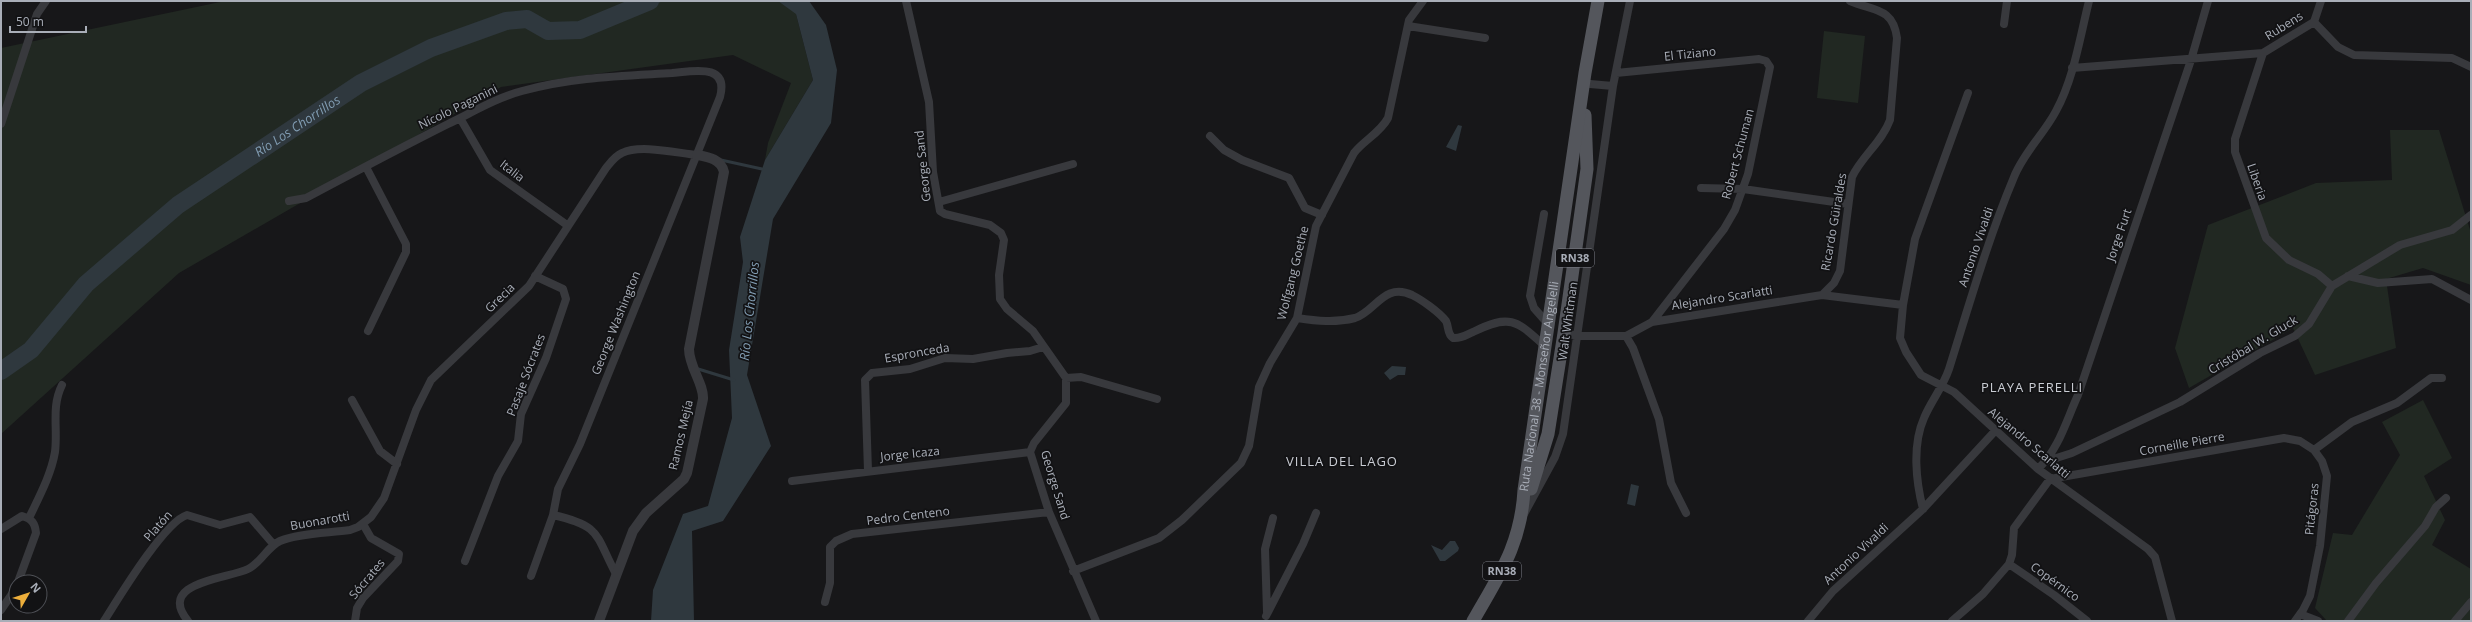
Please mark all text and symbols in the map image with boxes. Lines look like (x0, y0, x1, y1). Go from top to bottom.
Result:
street label: Rubens (2261, 7, 2306, 44)
scale bar (10, 8, 86, 34)
text: 50 m (16, 13, 44, 30)
street label: El Tiziano (1663, 42, 1717, 65)
street label: Nícolo Paganini (415, 80, 500, 133)
water label: Río Los Chorrillos (251, 90, 344, 161)
street label: Robert Schuman (1717, 107, 1758, 201)
street label: George Sand (910, 129, 935, 203)
street label: Italia (496, 156, 528, 186)
street label: Liberia (2243, 161, 2272, 203)
street label: Ricardo Güiraldes (1817, 171, 1851, 272)
street label: Antonio Vivaldi (1954, 205, 1997, 289)
street label: Jorge Furt (2101, 206, 2135, 264)
street label: Wolfgang Goethe (1273, 224, 1313, 322)
road number: RN38 (1556, 249, 1594, 267)
water label: Río Los Chorrillos (735, 260, 763, 361)
street label: George Washington (587, 268, 644, 377)
street label: Grecia (481, 279, 518, 316)
street label: Ruta Nacional 38 - Monseñor Angelelli (1515, 280, 1562, 492)
street label: Walt Whitman (1554, 281, 1581, 361)
street label: Alejandro Scarlatti (1670, 281, 1774, 314)
street label: Cristóbal W. Gluck (2205, 311, 2301, 378)
street label: Pasaje Sócrates (502, 331, 549, 418)
street label: Espronceda (883, 338, 951, 367)
district label: PLAYA PERELLI (1981, 378, 2083, 396)
street label: Ramos Mejía (664, 398, 697, 472)
street label: Alejandro Scarlatti (1985, 403, 2074, 482)
street label: Corneille Pierre (2138, 428, 2226, 459)
street label: Jorge Icaza (878, 442, 941, 465)
street label: George Sand (1037, 448, 1074, 522)
district label: VILLA DEL LAGO (1286, 452, 1398, 470)
street label: Pitágoras (2300, 482, 2323, 536)
street label: Pedro Centeno (865, 502, 951, 529)
street label: Platón (139, 507, 176, 545)
street label: Buonarotti (289, 507, 351, 534)
street label: Antonio Vivaldi (1819, 519, 1892, 588)
street label: Sócrates (345, 555, 389, 602)
street label: Copérnico (2027, 558, 2083, 605)
road number: RN38 (1483, 562, 1521, 580)
north arrow (8, 574, 48, 614)
text: N (28, 579, 45, 596)

